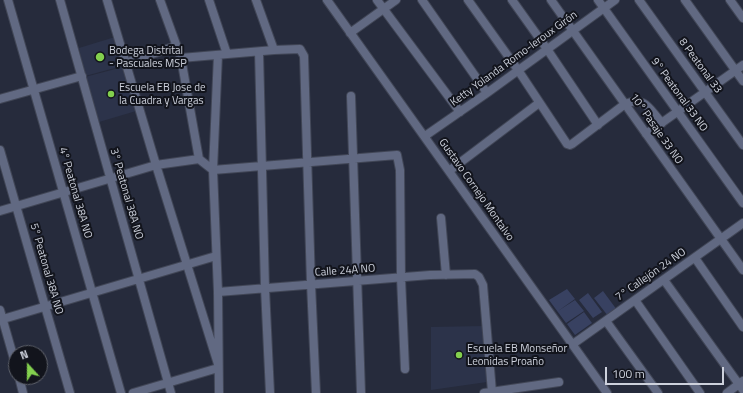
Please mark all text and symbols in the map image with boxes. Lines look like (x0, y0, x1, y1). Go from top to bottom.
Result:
street label: Ketty Yolanda Romo-leroux Girón (448, 9, 580, 109)
street label: 8 Peatonal 33 (676, 36, 724, 96)
place label: Bodega Distrital - Pascuales MSP (109, 44, 187, 70)
marker: Bodega Distrital - Pascuales MSP (94, 51, 106, 63)
street label: 9° Peatonal 33 NO (648, 56, 710, 134)
place label: Escuela EB Jose de la Cuadra y Vargas (119, 81, 206, 107)
marker: Escuela EB Jose de la Cuadra y Vargas (106, 89, 116, 99)
street label: 10° Pasaje 33 NO (627, 91, 685, 167)
street label: Gustavo Cornejo Montalvo (436, 136, 516, 244)
street label: 4° Peatonal 38A NO (56, 146, 94, 240)
street label: 3° Peatonal 38A NO (107, 147, 145, 241)
street label: 5° Peatonal 38A NO (27, 222, 65, 316)
street label: 7° Callejón 24 NO (613, 246, 689, 304)
street label: Calle 24A NO (314, 262, 376, 280)
place label: Escuela EB Monseñor Leonidas Proaño (467, 342, 567, 368)
north arrow (8, 345, 48, 385)
text: N (18, 346, 30, 364)
marker: Escuela EB Monseñor Leonidas Proaño (454, 350, 464, 360)
scale bar (607, 359, 726, 385)
text: 100 m (612, 364, 645, 383)

